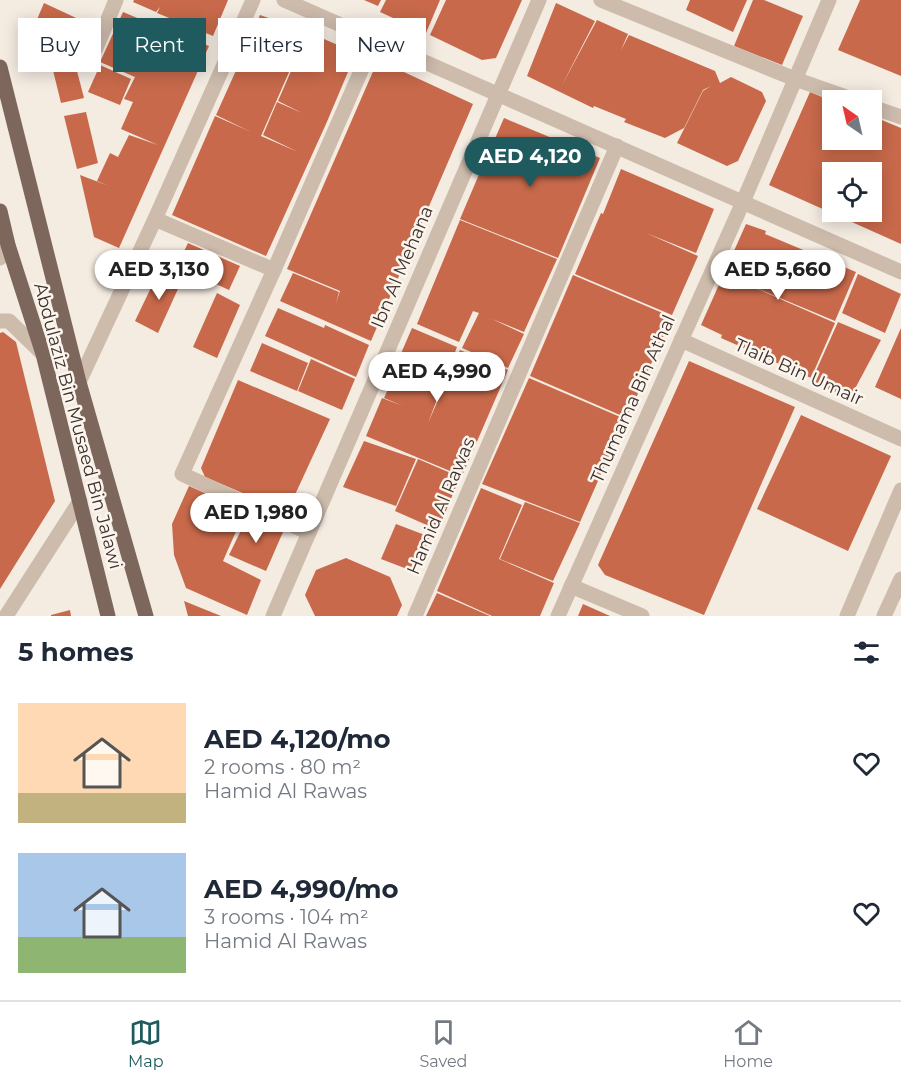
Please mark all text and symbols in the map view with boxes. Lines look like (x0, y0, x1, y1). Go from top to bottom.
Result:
chip: Buy (18, 18, 101, 72)
chip: Rent (113, 18, 206, 72)
chip: Filters (218, 18, 324, 72)
chip: New (336, 18, 426, 72)
north arrow (822, 90, 882, 150)
map controls (822, 90, 882, 222)
pin: AED 4,120 (461, 137, 599, 188)
text: AED 4,120 (478, 144, 582, 168)
button: locate (822, 162, 882, 222)
street label: Ibn Al Mehana (366, 203, 438, 331)
pin: AED 3,130 (90, 250, 228, 301)
pin: AED 5,660 (709, 250, 847, 301)
text: AED 3,130 (109, 257, 209, 281)
text: AED 5,660 (725, 257, 831, 281)
street label: Abdulaziz Bin Musaed Bin Jalawi (29, 280, 127, 572)
street label: Thumama Bin Athal (586, 311, 680, 487)
street label: Tlaib Bin Umair (731, 334, 867, 410)
pin: AED 4,990 (368, 352, 506, 403)
text: AED 4,990 (382, 359, 492, 383)
street label: Hamid Al Rawas (402, 434, 480, 578)
pin: AED 1,980 (187, 493, 325, 544)
text: AED 1,980 (204, 500, 308, 524)
text: 5 homes (18, 636, 134, 668)
icon: filters (850, 636, 883, 669)
text: AED 4,120/mo (204, 723, 391, 755)
icon: home (66, 727, 138, 799)
icon: heart (850, 747, 883, 780)
text: 2 rooms · 80 m² (204, 755, 361, 779)
text: Hamid Al Rawas (204, 779, 367, 803)
text: AED 4,990/mo (204, 873, 399, 905)
icon: home (66, 877, 138, 949)
icon: heart (850, 897, 883, 930)
text: 3 rooms · 104 m² (204, 905, 369, 929)
text: Hamid Al Rawas (204, 929, 367, 953)
tab: Map (128, 1016, 164, 1071)
tab: Saved (419, 1016, 467, 1071)
tab: Home (723, 1016, 773, 1071)

